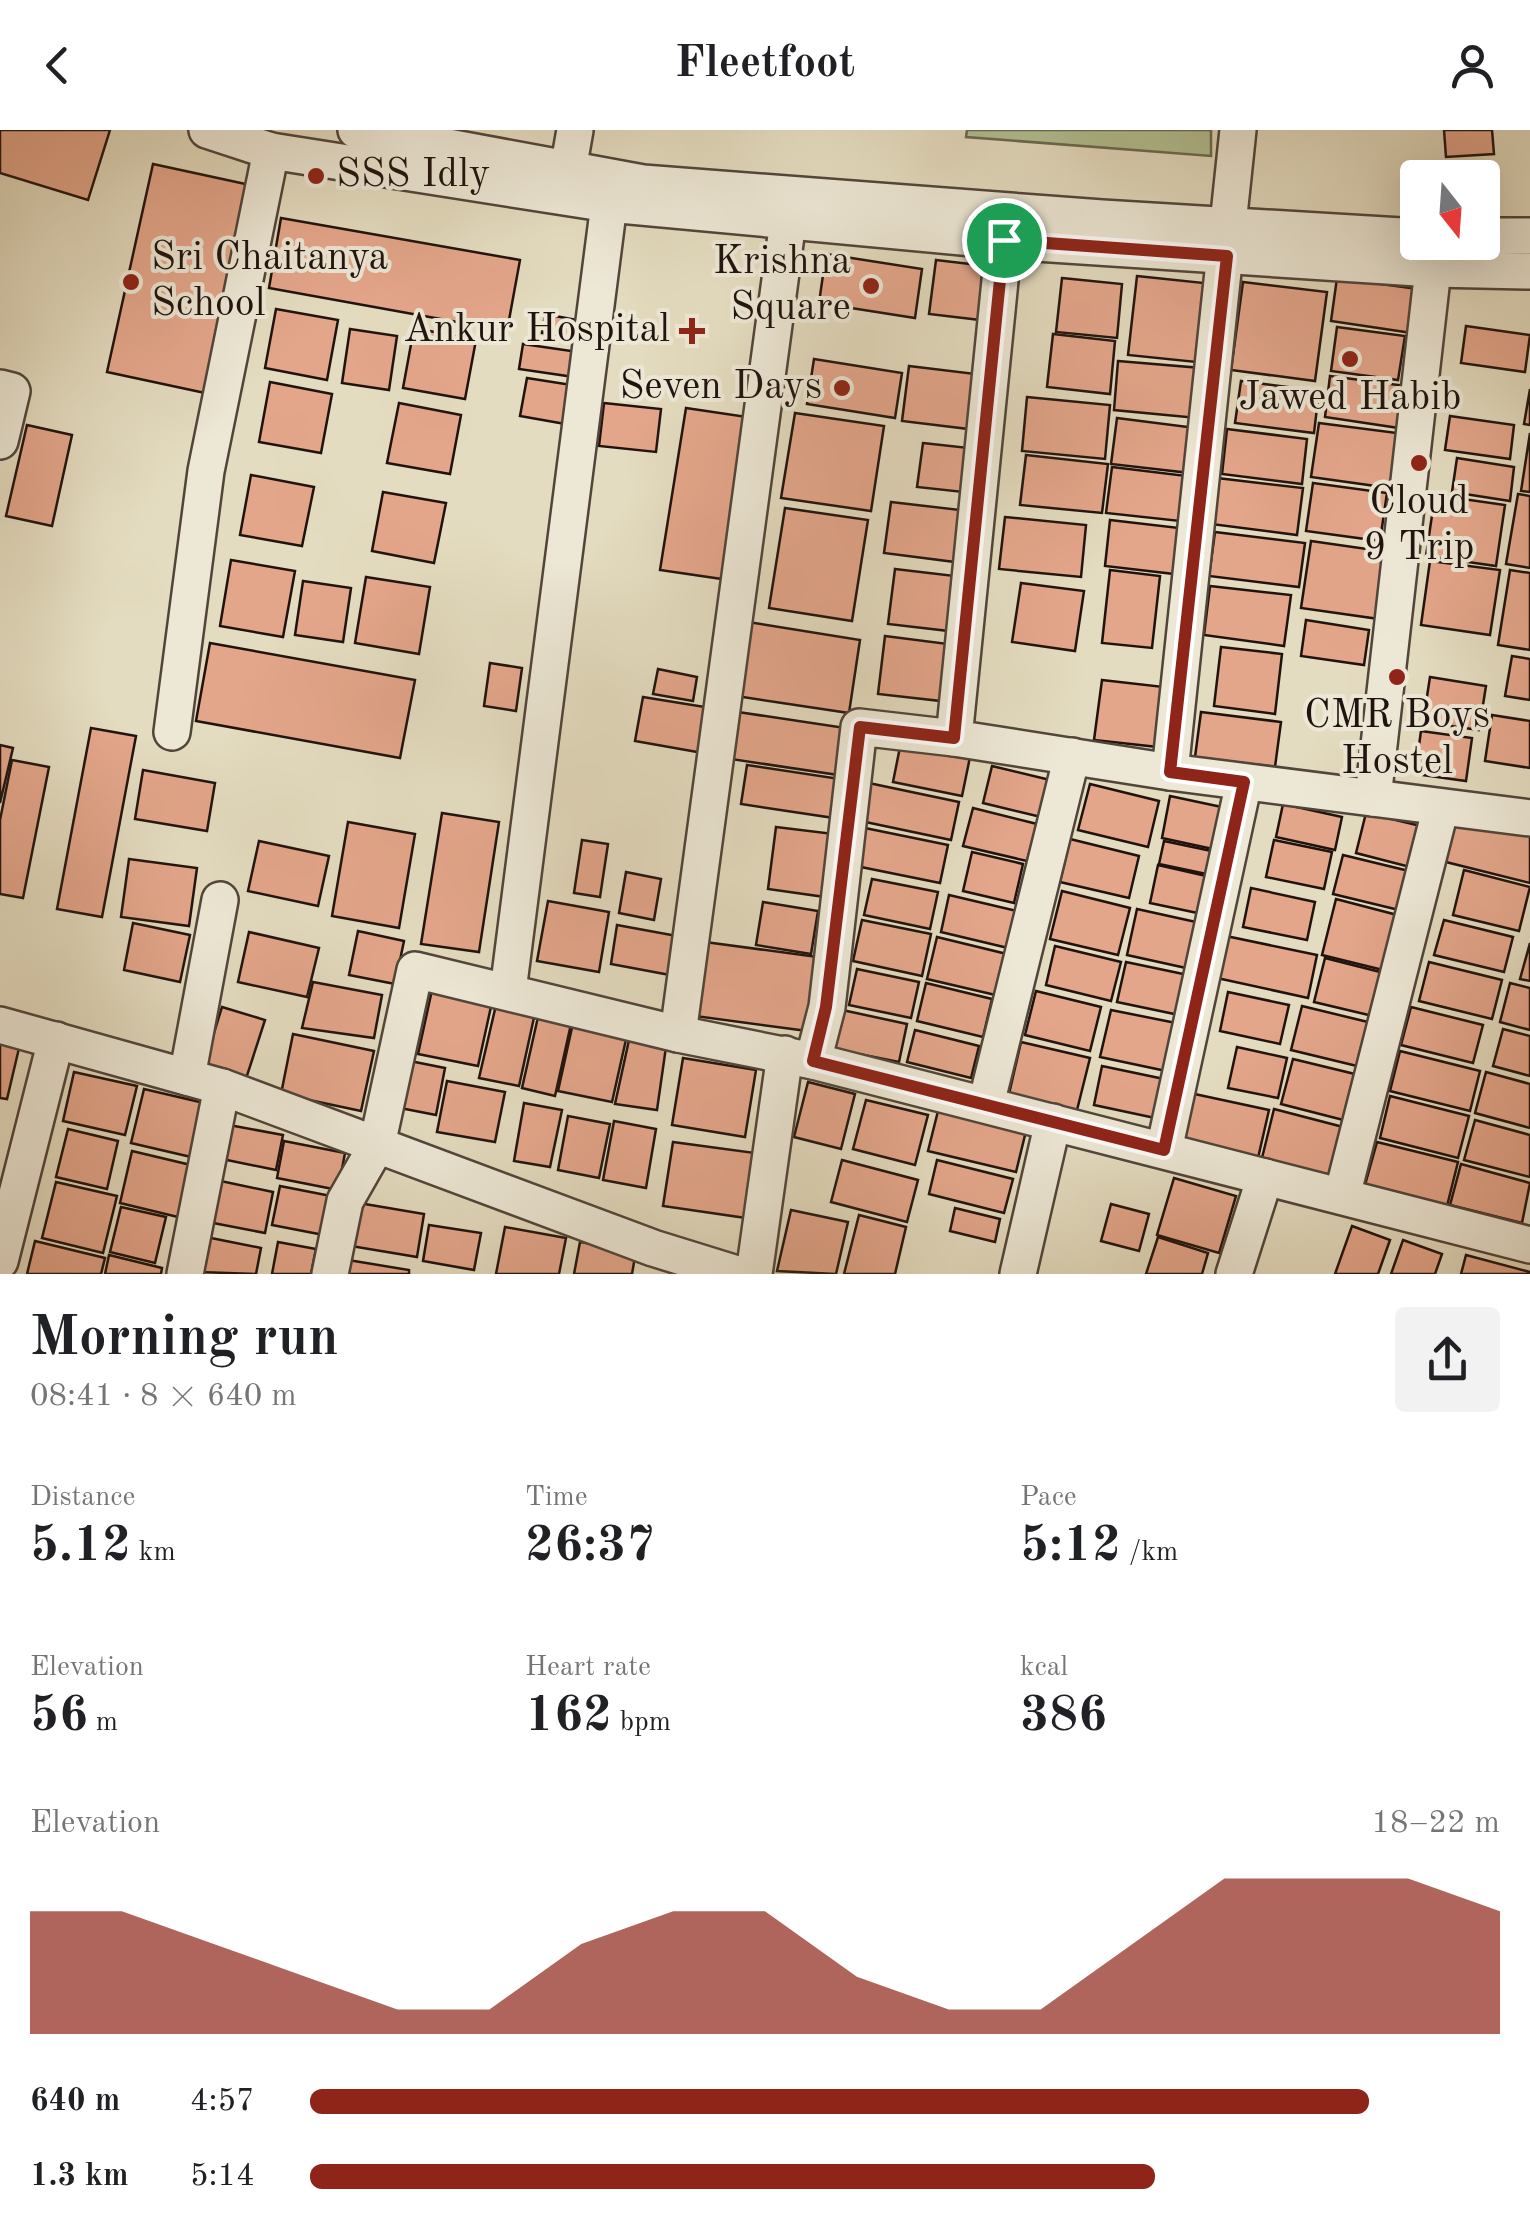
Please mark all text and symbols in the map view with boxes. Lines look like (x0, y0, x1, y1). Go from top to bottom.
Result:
icon: back (30, 38, 85, 93)
icon: person (1445, 38, 1500, 93)
text: Fleetfoot (675, 42, 855, 87)
place label: SSS Idly (336, 156, 490, 196)
north arrow (1400, 160, 1500, 260)
map controls (1400, 160, 1500, 260)
marker: SSS Idly (305, 165, 327, 187)
pin (962, 198, 1047, 283)
icon: arrive (977, 213, 1032, 268)
place label: Sri Chaitanya School (151, 239, 389, 325)
place label: Krishna Square (713, 243, 851, 329)
marker: Sri Chaitanya School (120, 271, 142, 293)
marker: Krishna Square (860, 275, 882, 297)
place label: Ankur Hospital (403, 311, 670, 351)
marker: Ankur Hospital (679, 318, 705, 344)
marker: Jawed Habib (1339, 348, 1361, 370)
place label: Seven Days (619, 368, 822, 408)
marker: Seven Days (831, 377, 853, 399)
place label: Jawed Habib (1238, 379, 1462, 419)
marker: Cloud 9 Trip (1408, 452, 1430, 474)
place label: Cloud 9 Trip (1364, 483, 1474, 569)
marker: CMR Boys Hostel (1386, 666, 1408, 688)
place label: CMR Boys Hostel (1304, 697, 1490, 783)
button: share (1395, 1307, 1500, 1412)
text: Morning run (30, 1312, 339, 1367)
text: 08:41 · 8 × 640 m (30, 1381, 297, 1413)
text: Distance (30, 1484, 135, 1512)
text: Time (525, 1484, 588, 1512)
text: Pace (1020, 1484, 1077, 1512)
text: 5.12 (30, 1522, 131, 1572)
text: 26:37 (525, 1522, 655, 1572)
text: 5:12 (1020, 1522, 1121, 1572)
text: km (131, 1539, 176, 1567)
text: /km (1121, 1539, 1178, 1567)
text: Elevation (30, 1654, 144, 1682)
text: Heart rate (525, 1654, 651, 1682)
text: kcal (1020, 1654, 1068, 1682)
text: 56 (30, 1692, 88, 1742)
text: 162 (525, 1692, 612, 1742)
text: 386 (1020, 1692, 1107, 1742)
text: m (88, 1709, 118, 1737)
text: bpm (612, 1709, 671, 1737)
text: Elevation (30, 1808, 160, 1840)
text: 18–22 m (1372, 1808, 1500, 1840)
text: 640 m (30, 2086, 120, 2118)
text: 4:57 (190, 2086, 255, 2118)
text: 1.3 km (30, 2161, 129, 2193)
text: 5:14 (190, 2161, 255, 2193)

